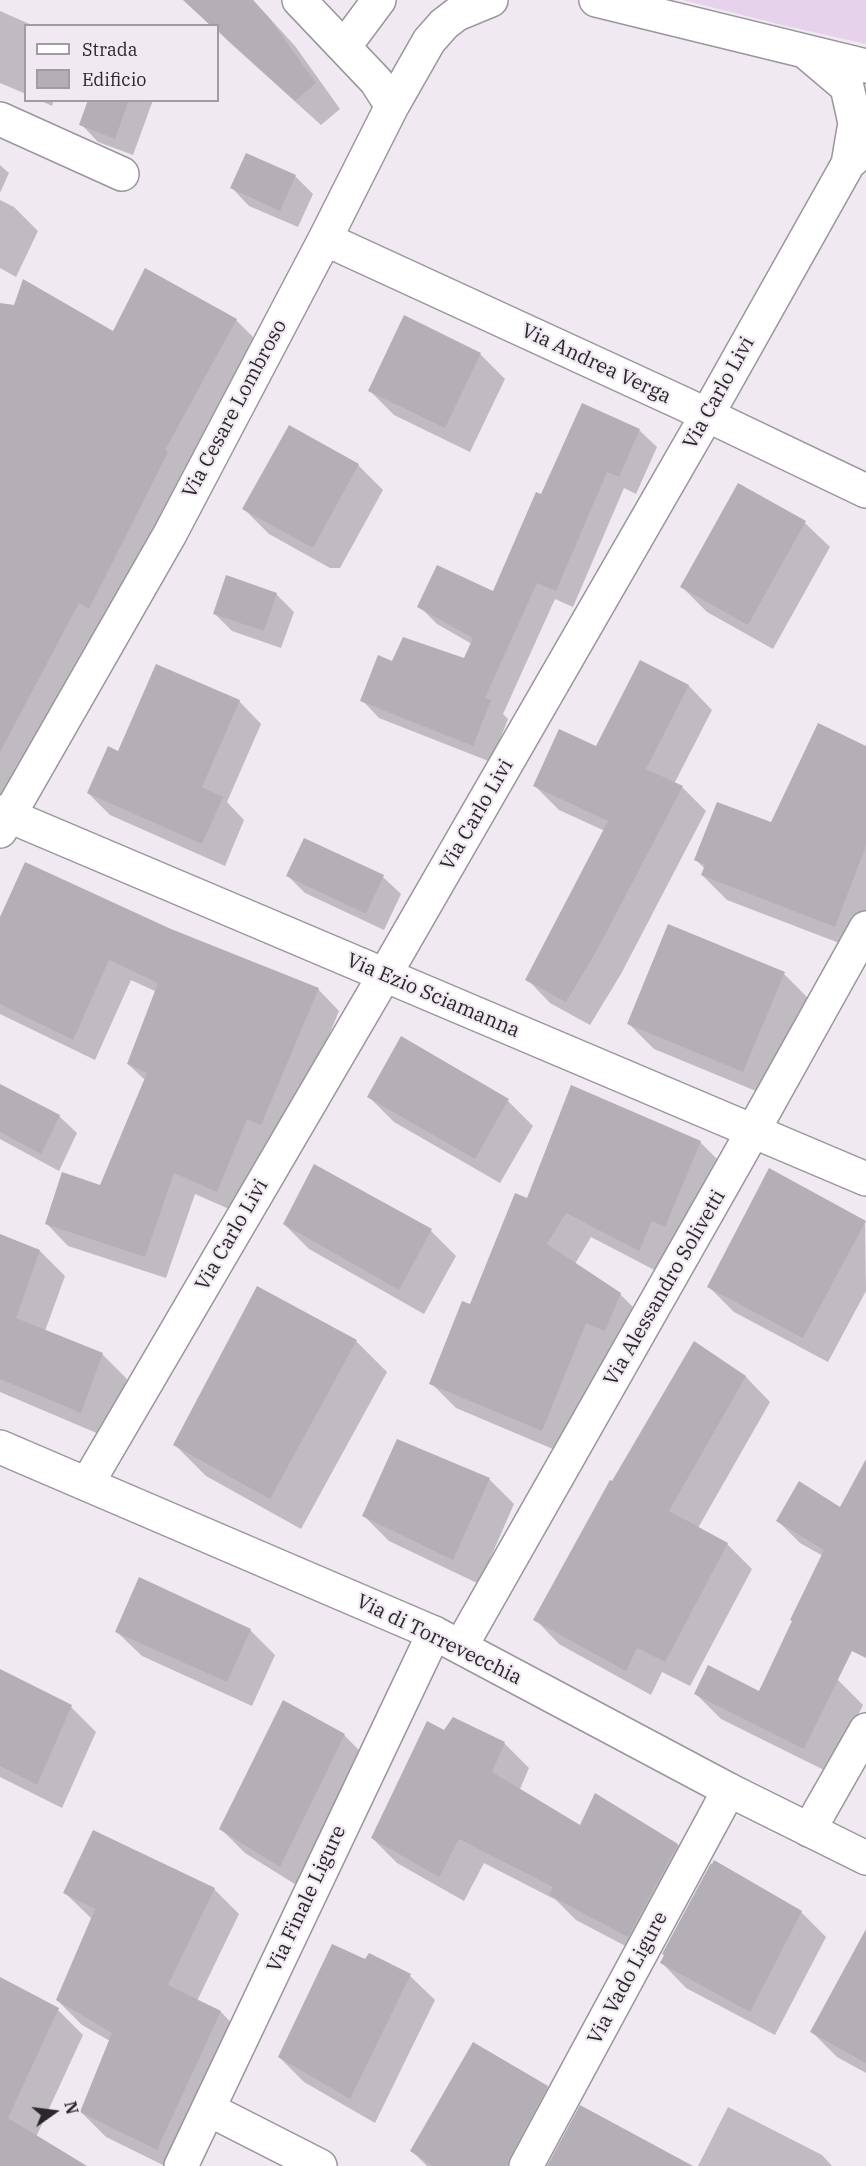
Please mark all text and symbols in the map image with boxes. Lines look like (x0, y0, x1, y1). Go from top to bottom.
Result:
legend (24, 24, 219, 102)
text: Strada (82, 38, 138, 61)
text: Edificio (82, 68, 146, 91)
street label: Via Cesare Lombroso (178, 316, 292, 502)
street label: Via Andrea Verga (517, 319, 675, 409)
street label: Via Carlo Livi (678, 333, 760, 453)
street label: Via Carlo Livi (436, 755, 518, 875)
street label: Via Ezio Sciamanna (343, 949, 523, 1043)
street label: Via Carlo Livi (191, 1175, 273, 1295)
street label: Via Alessandro Solivetti (599, 1186, 731, 1390)
street label: Via di Torrevecchia (352, 1590, 526, 1690)
street label: Via Finale Ligure (262, 1822, 352, 1976)
street label: Via Vado Ligure (583, 1908, 673, 2048)
north arrow (24, 2082, 84, 2142)
text: N (60, 2099, 83, 2116)

